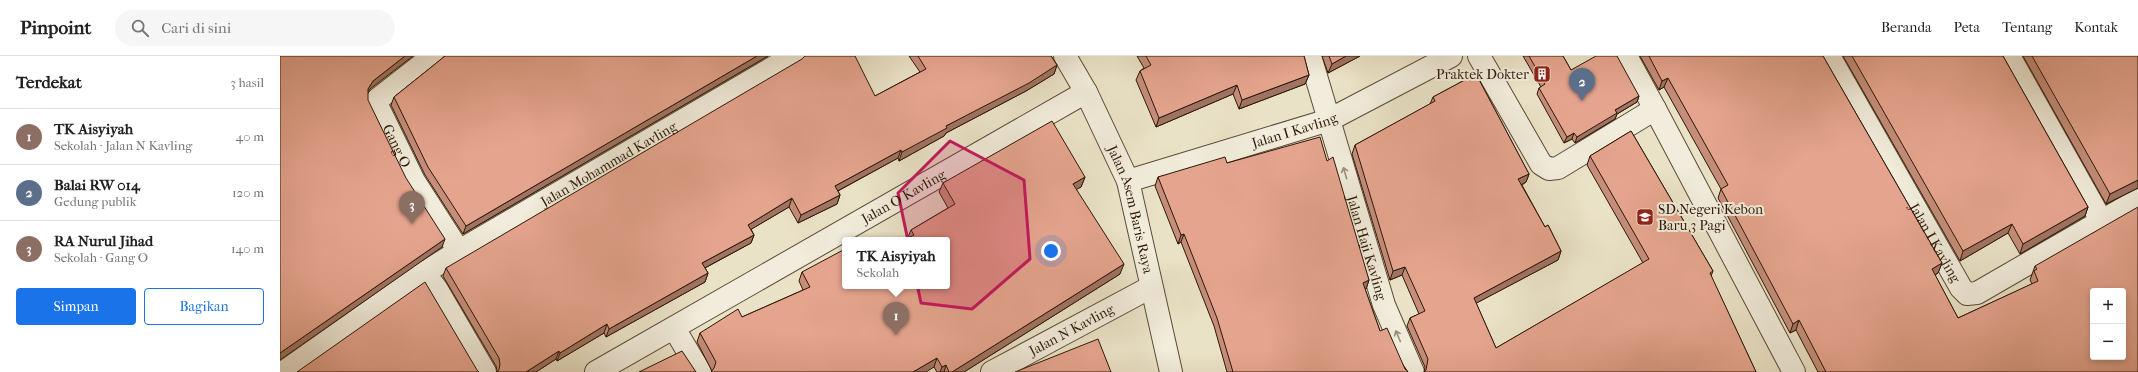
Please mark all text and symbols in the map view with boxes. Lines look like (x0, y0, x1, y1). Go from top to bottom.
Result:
search box (115, 10, 395, 46)
text: Pinpoint (20, 17, 91, 39)
icon: search (129, 17, 151, 39)
text: Cari di sini (161, 19, 231, 37)
text: Beranda (1881, 19, 1932, 36)
text: Peta (1954, 19, 1980, 36)
text: Tentang (2002, 19, 2052, 36)
text: Kontak (2074, 19, 2118, 36)
building icon: Praktek Dokter (1532, 64, 1552, 84)
place label: Praktek Dokter (1436, 66, 1529, 83)
pin: 2 (1569, 68, 1595, 101)
text: Terdekat (16, 72, 82, 92)
text: 3 hasil (230, 75, 264, 90)
street label: Jalan I Kavling (1249, 109, 1341, 152)
street label: Jalan Mohammad Kavling (537, 118, 680, 211)
text: TK Aisyiyah (54, 120, 133, 138)
street label: Gang O (379, 122, 414, 171)
text: 1 (27, 129, 31, 144)
text: 40 m (236, 129, 264, 144)
text: Sekolah · Jalan N Kavling (54, 138, 192, 153)
street label: Jalan Asem Baris Raya (1103, 142, 1157, 276)
street label: Jalan O Kavling (858, 166, 949, 228)
one-way arrow (1341, 166, 1348, 179)
text: Balai RW 014 (54, 176, 140, 194)
text: 2 (26, 185, 32, 200)
text: 120 m (232, 185, 264, 200)
pin: 3 (399, 191, 425, 224)
street label: Jalan Haji Kavling (1343, 192, 1390, 303)
text: Gedung publik (54, 194, 136, 209)
street label: Jalan I Kavling (1905, 200, 1964, 286)
place label: SD Negeri Kebon Baru 3 Pagi (1658, 201, 1763, 234)
school or university icon: SD Negeri Kebon Baru 3 Pagi (1635, 207, 1655, 227)
text: RA Nurul Jihad (54, 232, 153, 250)
popup (842, 237, 950, 289)
text: 3 (26, 241, 32, 256)
text: 140 m (231, 241, 264, 256)
your location (1041, 241, 1061, 261)
text: TK Aisyiyah (856, 247, 936, 265)
text: Sekolah · Gang O (54, 250, 148, 265)
text: Sekolah (856, 265, 899, 280)
button: Simpan (16, 288, 136, 325)
button: Bagikan (144, 288, 264, 325)
map controls (2090, 288, 2126, 360)
button: + (2090, 288, 2126, 324)
street label: Jalan N Kavling (1025, 300, 1117, 360)
pin: 1 (883, 302, 909, 335)
button: − (2090, 324, 2126, 360)
one-way arrow (1393, 331, 1401, 343)

